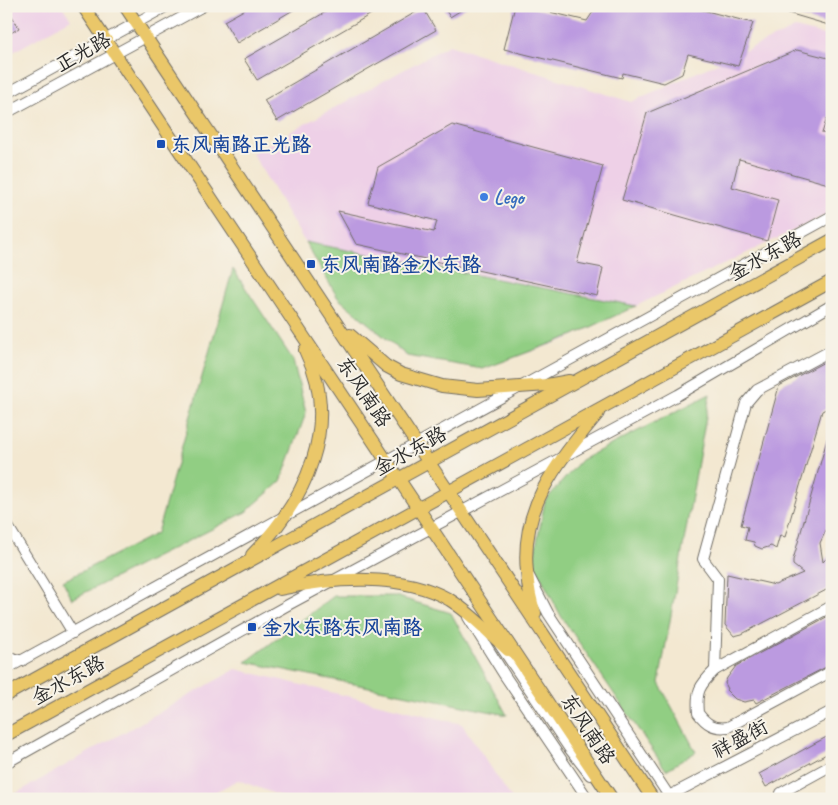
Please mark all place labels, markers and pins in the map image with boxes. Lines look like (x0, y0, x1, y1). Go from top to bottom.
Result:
place label: 东风南路正光路 (171, 132, 311, 157)
marker: 东风南路正光路 (155, 138, 167, 150)
place label: Lego (494, 185, 525, 210)
marker: Lego (478, 191, 490, 203)
place label: 东风南路金水东路 (321, 252, 481, 277)
marker: 东风南路金水东路 (305, 258, 317, 270)
place label: 金水东路东风南路 (262, 615, 422, 640)
marker: 金水东路东风南路 (246, 621, 258, 633)

